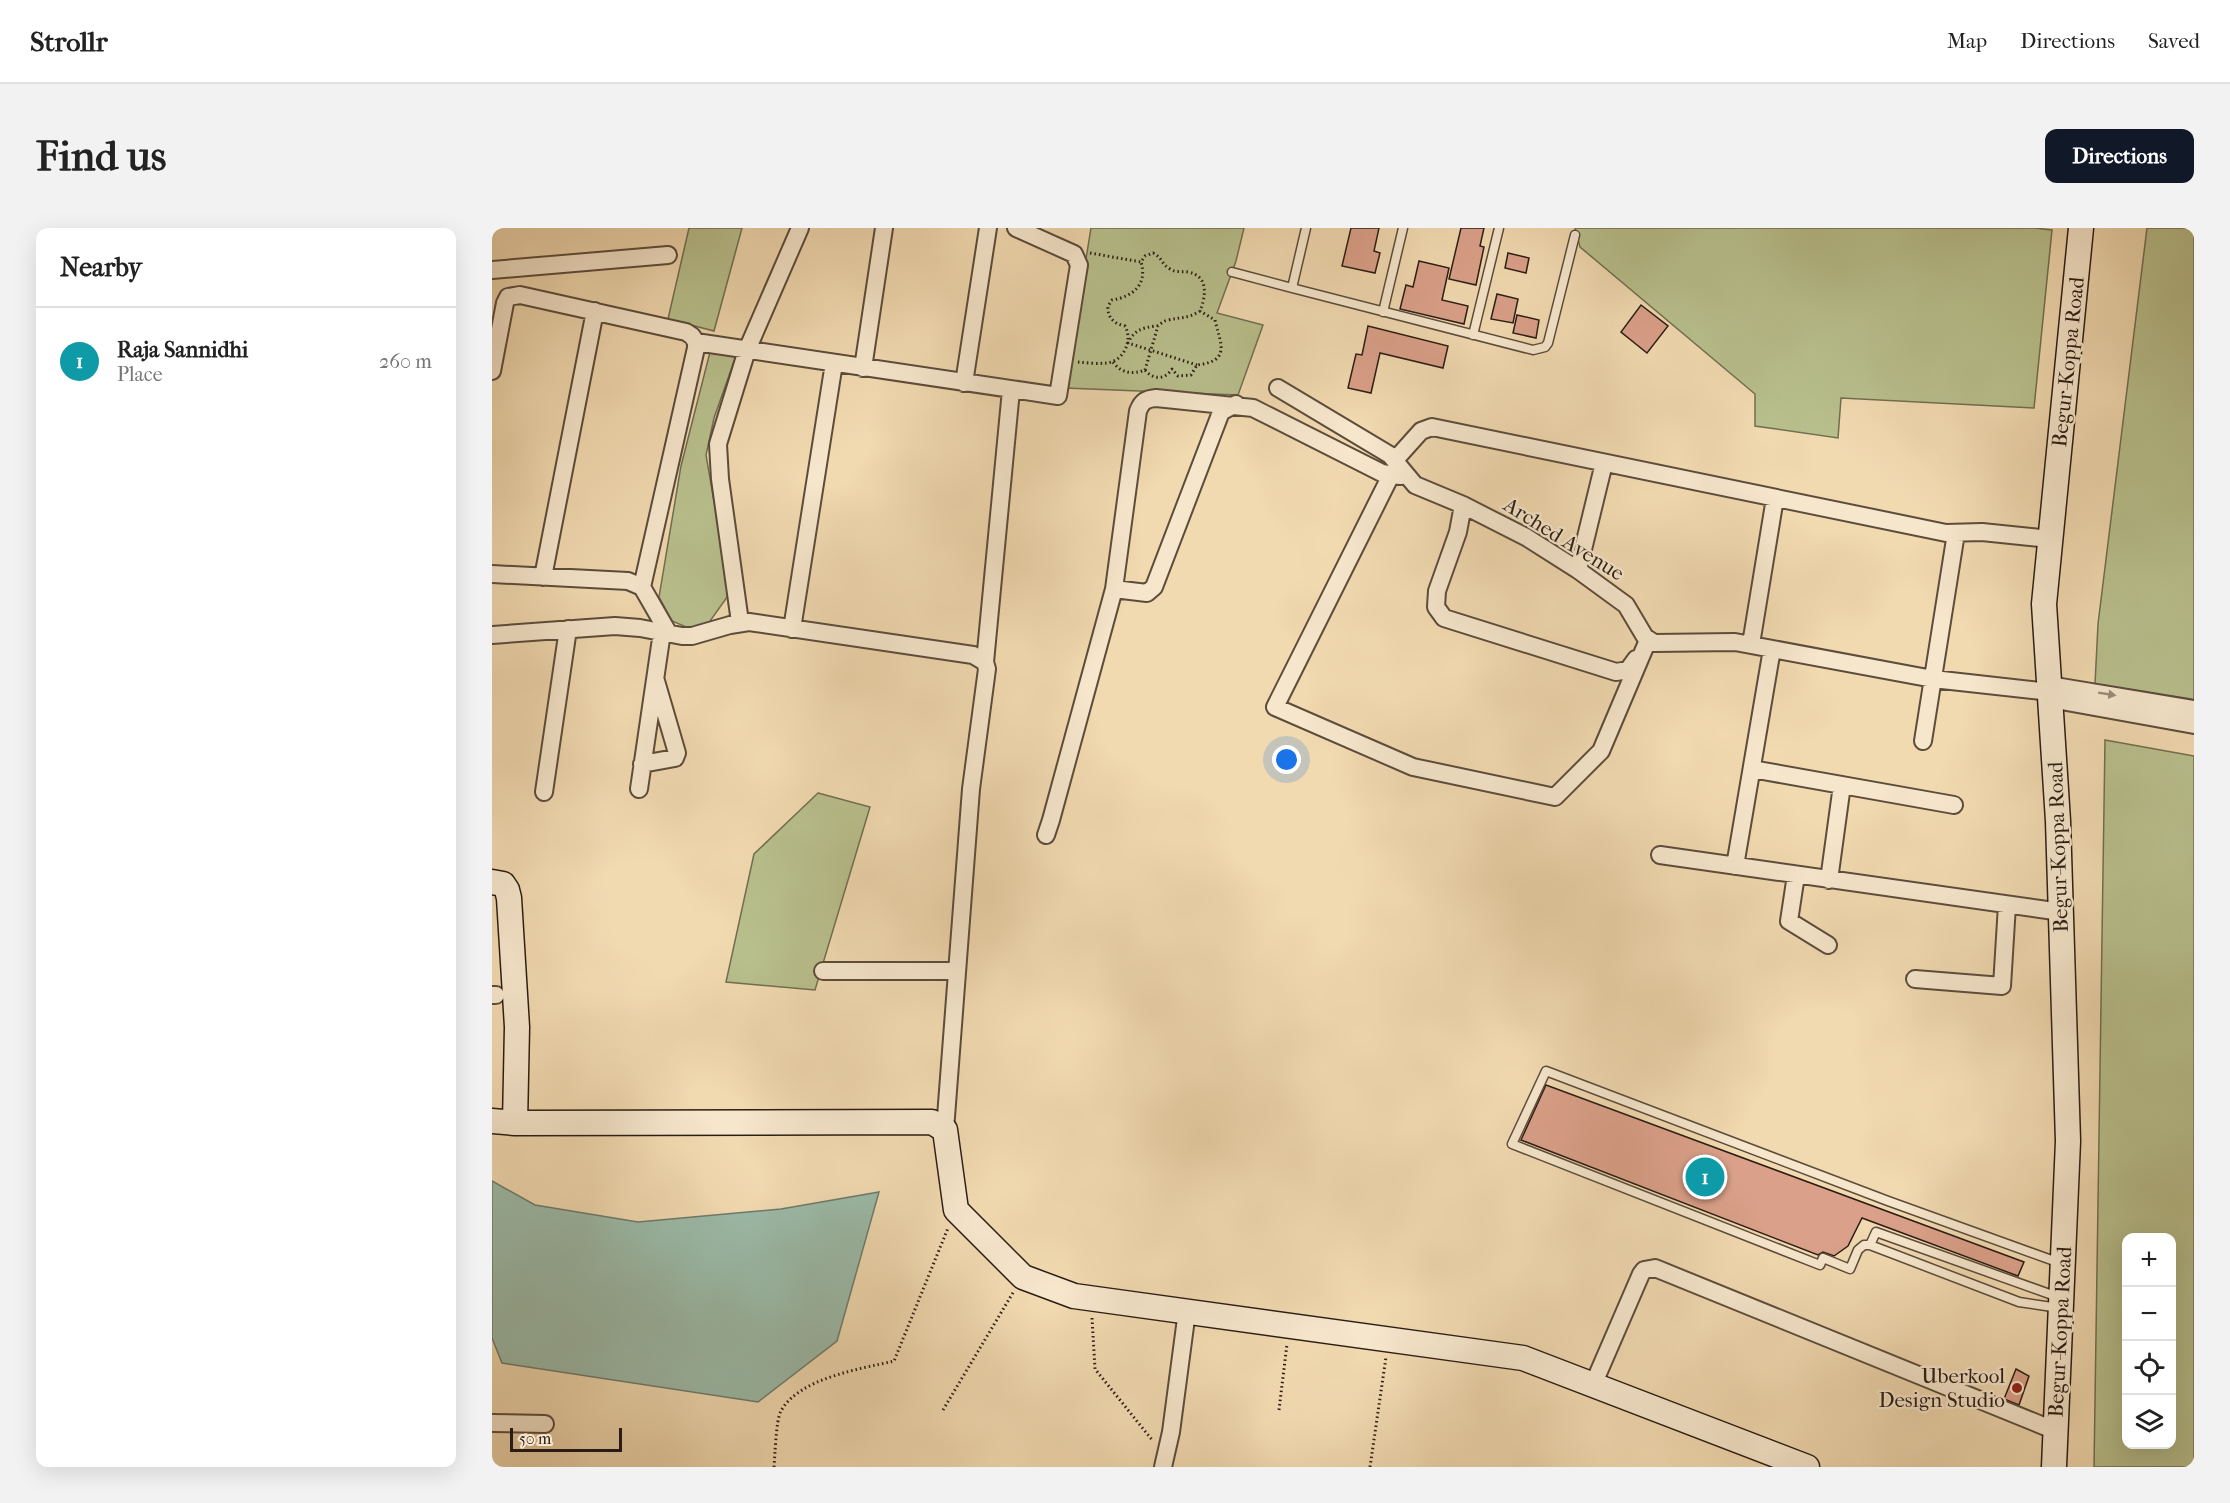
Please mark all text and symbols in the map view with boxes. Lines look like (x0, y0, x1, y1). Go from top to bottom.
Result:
text: Strollr (30, 25, 108, 58)
text: Map (1947, 29, 1987, 53)
text: Directions (2020, 29, 2115, 53)
text: Saved (2148, 29, 2200, 53)
button: Directions (2045, 129, 2194, 183)
text: Find us (36, 132, 166, 181)
text: Nearby (60, 252, 142, 283)
street label: Begur-Koppa Road (2047, 275, 2089, 448)
text: Raja Sannidhi (117, 337, 248, 363)
text: 1 (76, 350, 83, 373)
text: 260 m (379, 350, 432, 373)
text: Place (117, 363, 163, 386)
street label: Arched Avenue (1499, 492, 1629, 586)
one-way arrow (2098, 690, 2117, 699)
your location (1272, 745, 1301, 774)
street label: Begur-Koppa Road (2043, 760, 2073, 933)
pin: 1 (1686, 1154, 1724, 1200)
map controls (2122, 1233, 2176, 1449)
button: + (2122, 1233, 2176, 1287)
street label: Begur-Koppa Road (2044, 1245, 2076, 1418)
button: − (2122, 1287, 2176, 1341)
button: locate (2122, 1341, 2176, 1395)
place label: Uberkool Design Studio (1878, 1364, 2005, 1412)
marker: Uberkool Design Studio (2010, 1381, 2024, 1395)
button: layers (2122, 1395, 2176, 1449)
scale bar (510, 1425, 622, 1452)
text: 50 m (519, 1429, 551, 1448)

